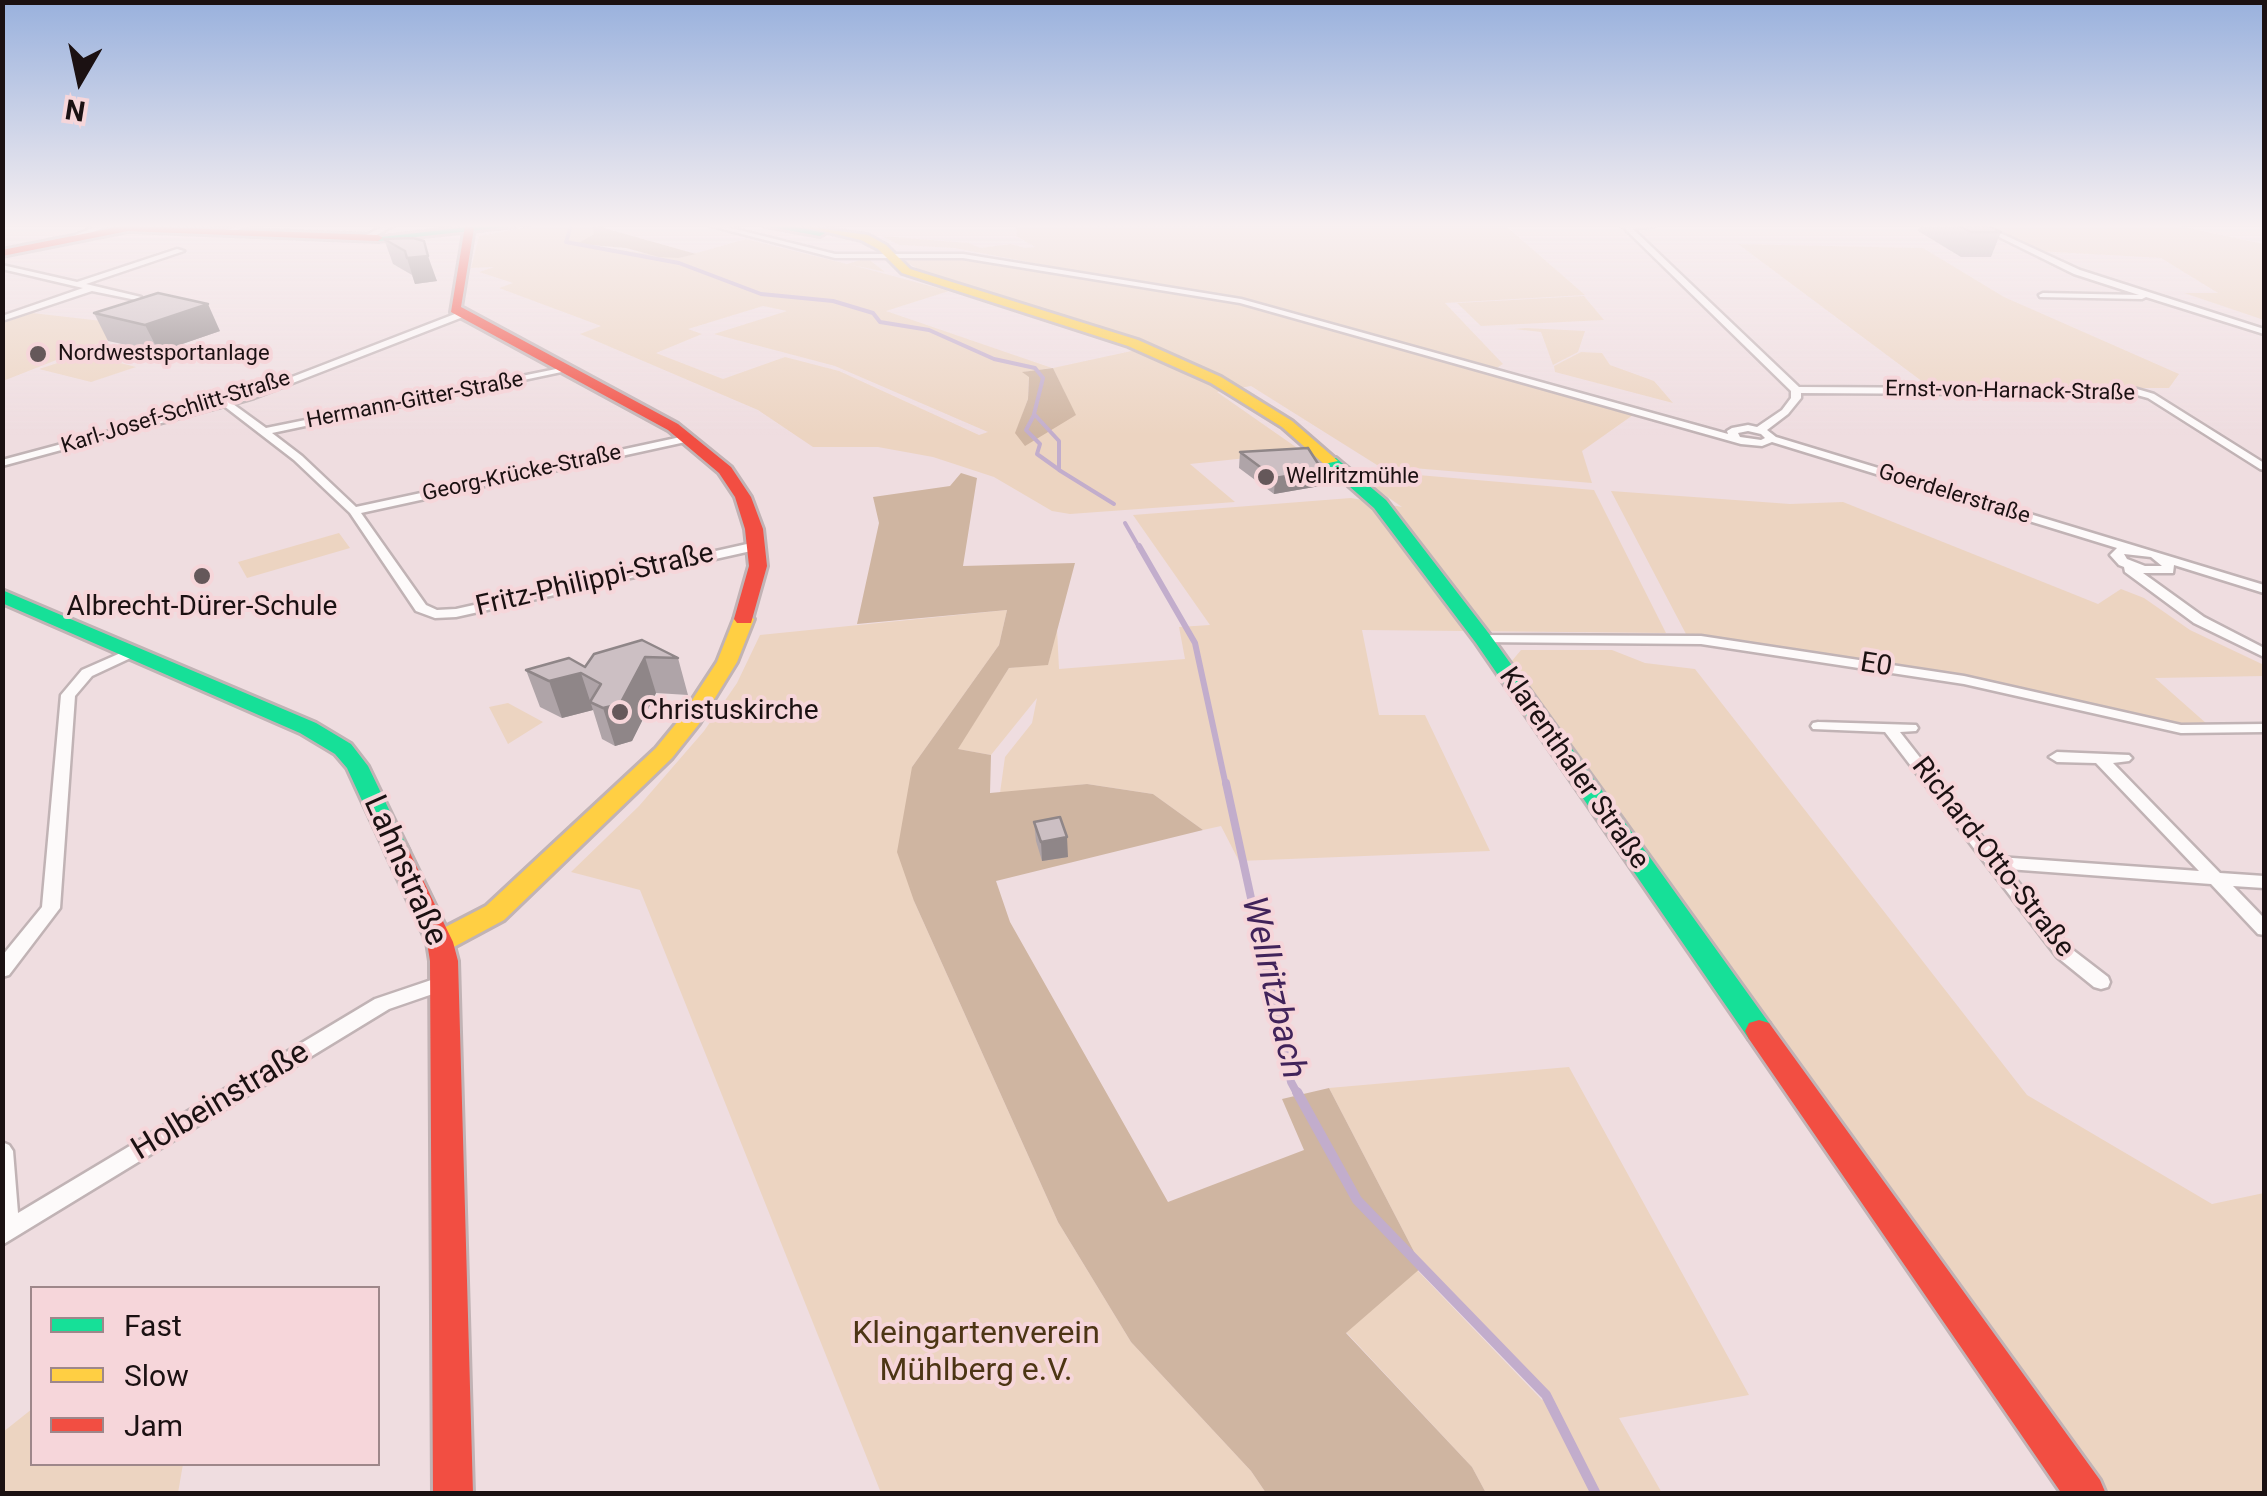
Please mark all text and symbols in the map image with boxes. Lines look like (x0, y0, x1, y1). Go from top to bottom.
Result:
north arrow (30, 30, 130, 130)
text: N (63, 92, 88, 128)
place label: Nordwestsportanlage (58, 341, 270, 367)
marker: Nordwestsportanlage (27, 343, 49, 365)
street label: Karl-Josef-Schlitt-Straße (58, 366, 294, 460)
street label: Hermann-Gitter-Straße (304, 367, 526, 435)
street label: Ernst-von-Harnack-Straße (1885, 377, 2135, 407)
street label: Georg-Krücke-Straße (420, 440, 624, 508)
street label: Goerdelerstraße (1875, 459, 2033, 531)
place label: Wellritzmühle (1286, 464, 1419, 490)
marker: Wellritzmühle (1255, 466, 1277, 488)
street label: Fritz-Philippi-Straße (473, 537, 717, 625)
marker: Albrecht-Dürer-Schule (191, 565, 213, 587)
place label: Albrecht-Dürer-Schule (67, 591, 337, 625)
street label: E0 (1858, 647, 1894, 685)
street label: Klarenthaler Straße (1491, 662, 1655, 876)
place label: Christuskirche (640, 695, 819, 729)
marker: Christuskirche (609, 701, 631, 723)
street label: Richard-Otto-Straße (1903, 751, 2081, 965)
street label: Lahnstraße (354, 790, 454, 952)
water label: Wellritzbach (1231, 893, 1313, 1083)
street label: Holbeinstraße (125, 1034, 317, 1170)
legend (30, 1286, 380, 1466)
text: Fast (124, 1308, 182, 1343)
park label: Kleingartenverein Mühlberg e.V. (852, 1316, 1100, 1391)
text: Slow (124, 1358, 189, 1393)
text: Jam (124, 1408, 183, 1443)

